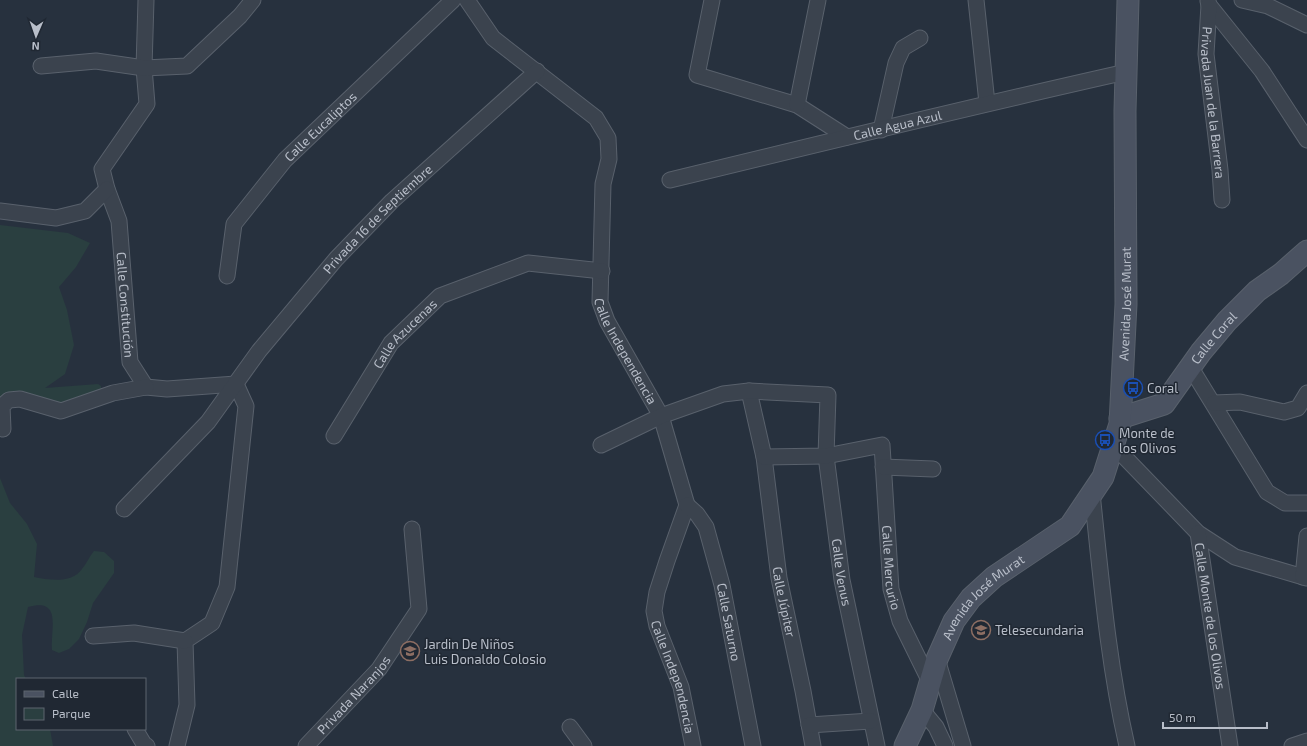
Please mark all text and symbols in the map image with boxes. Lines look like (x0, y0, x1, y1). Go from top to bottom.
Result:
north arrow (16, 16, 56, 56)
street label: Privada Juan de la Barrera (1198, 26, 1229, 179)
text: N (31, 40, 40, 53)
street label: Calle Eucaliptos (281, 88, 360, 165)
street label: Calle Agua Azul (852, 107, 943, 143)
street label: Privada 16 de Septiembre (319, 161, 435, 277)
street label: Avenida José Murat (1115, 247, 1134, 361)
street label: Calle Constitución (113, 251, 138, 358)
street label: Calle Azucenas (369, 296, 440, 371)
street label: Calle Independencia (592, 298, 661, 407)
street label: Calle Coral (1187, 308, 1240, 367)
bus stop icon: Coral (1122, 377, 1144, 399)
place label: Coral (1147, 380, 1178, 396)
place label: Monte de los Olivos (1119, 425, 1176, 456)
bus stop icon: Monte de los Olivos (1094, 429, 1116, 451)
street label: Calle Mercurio (879, 525, 904, 612)
street label: Calle Venus (829, 538, 855, 607)
street label: Calle Monte de los Olivos (1192, 542, 1229, 691)
street label: Avenida José Murat (939, 551, 1027, 642)
street label: Calle Júpiter (770, 566, 799, 639)
street label: Calle Saturno (714, 581, 744, 662)
street label: Calle Independencia (648, 619, 698, 735)
school or university icon: Telesecundaria (970, 619, 992, 641)
place label: Telesecundaria (995, 622, 1084, 638)
place label: Jardin De Niños Luis Donaldo Colosio (424, 636, 546, 667)
school or university icon: Jardin De Niños Luis Donaldo Colosio (399, 640, 421, 662)
street label: Privada Naranjos (314, 653, 394, 737)
legend (16, 678, 146, 730)
text: Calle (52, 686, 79, 700)
scale bar (1163, 704, 1267, 730)
text: Parque (52, 706, 90, 720)
text: 50 m (1169, 710, 1196, 724)

